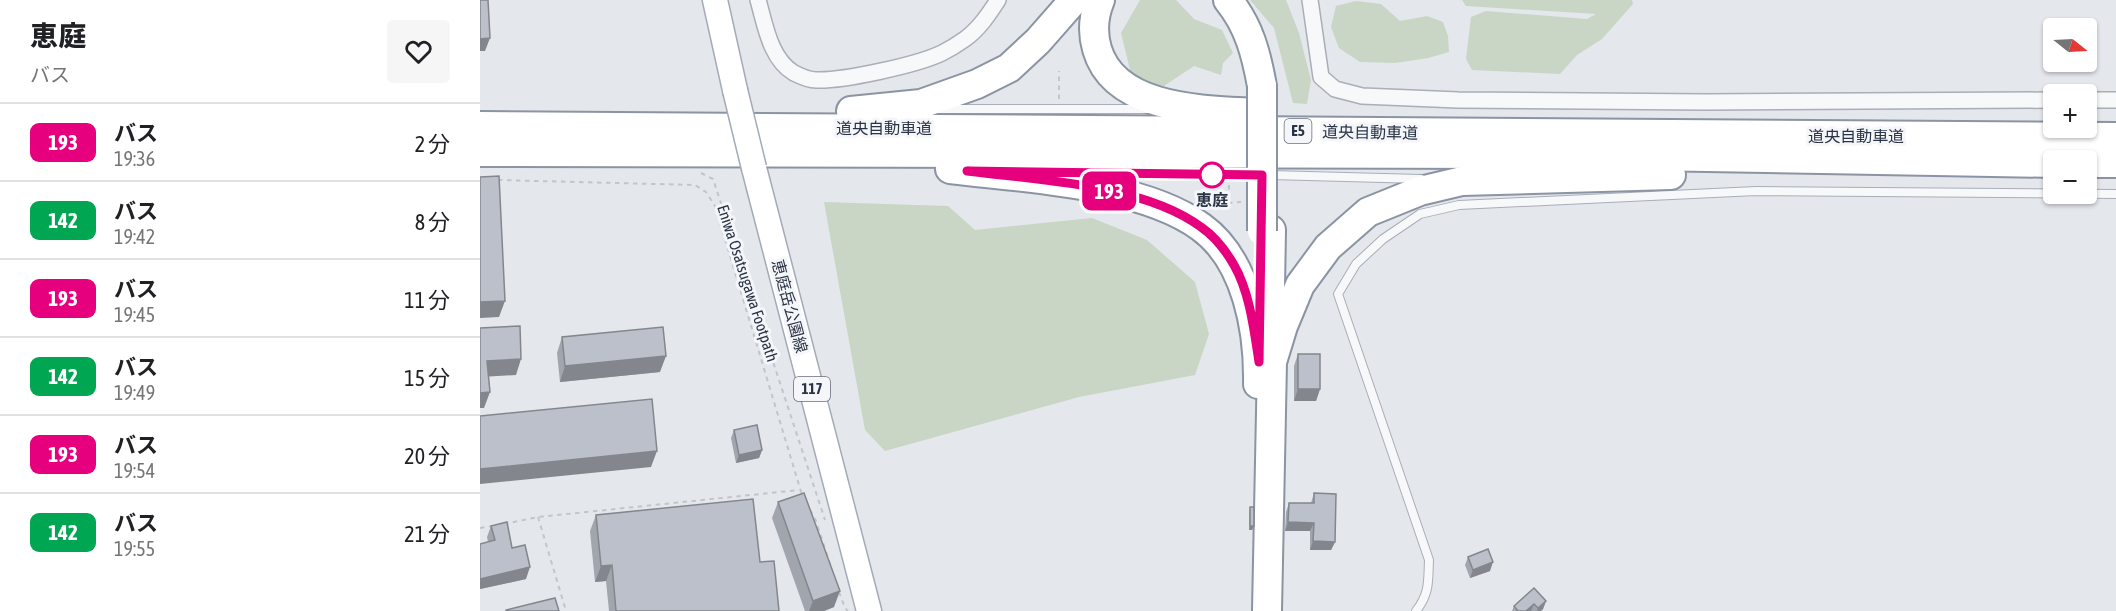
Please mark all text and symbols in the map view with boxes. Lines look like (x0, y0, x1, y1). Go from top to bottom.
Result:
north arrow (2043, 18, 2097, 72)
map controls (2043, 18, 2097, 204)
text: 恵庭 (30, 20, 86, 52)
button: heart (387, 20, 450, 83)
text: バス (30, 63, 70, 86)
button: + (2043, 84, 2097, 138)
street label: 道央自動車道 (836, 119, 932, 137)
road number: E5 (1284, 119, 1312, 143)
text: バス (114, 120, 158, 146)
street label: 道央自動車道 (1322, 122, 1418, 142)
street label: 道央自動車道 (1808, 127, 1904, 145)
text: 193 (48, 130, 78, 154)
text: 2 分 (415, 131, 450, 157)
text: 19:36 (114, 147, 155, 170)
button: − (2043, 150, 2097, 204)
marker: 恵庭 (1199, 162, 1225, 188)
line badge: 193 (1074, 172, 1144, 210)
text: 193 (1094, 179, 1124, 203)
place label: 恵庭 (1196, 191, 1228, 209)
text: バス (114, 198, 158, 224)
street label: Eniwa Osatsugawa Footpath (713, 202, 782, 364)
text: 142 (48, 208, 78, 232)
text: 8 分 (415, 209, 450, 235)
text: 19:42 (114, 225, 155, 248)
street label: 恵庭岳公園線 (769, 257, 811, 355)
text: バス (114, 276, 158, 302)
text: 193 (48, 286, 78, 310)
text: 11 分 (404, 287, 450, 313)
text: 19:45 (114, 303, 155, 326)
text: バス (114, 354, 158, 380)
text: 142 (48, 364, 78, 388)
text: 15 分 (404, 365, 450, 391)
road number: 117 (794, 377, 830, 401)
text: 19:49 (114, 381, 155, 404)
text: バス (114, 432, 158, 458)
text: 193 (48, 442, 78, 466)
text: 20 分 (404, 443, 450, 469)
text: 19:54 (114, 459, 155, 482)
text: バス (114, 510, 158, 536)
text: 142 (48, 520, 78, 544)
text: 21 分 (404, 521, 450, 547)
text: 19:55 (114, 537, 155, 560)

